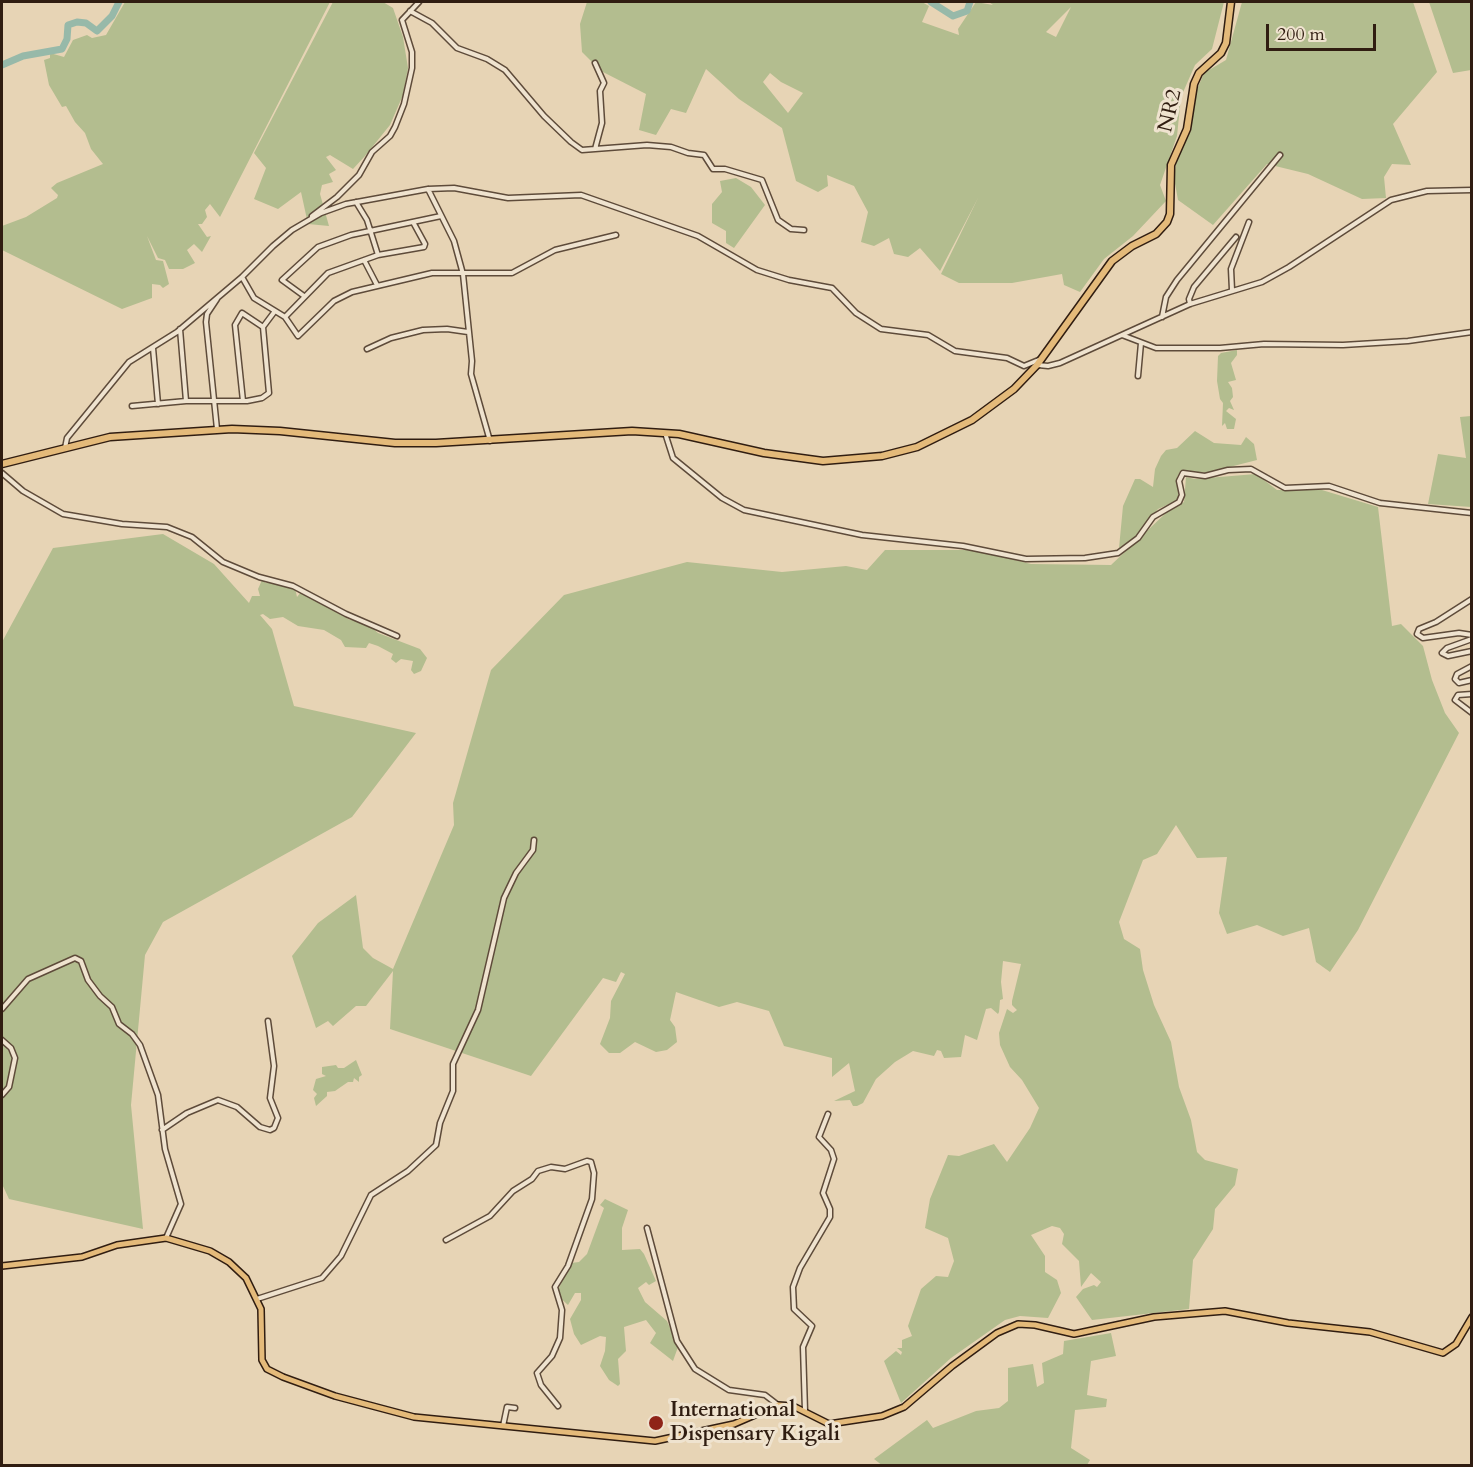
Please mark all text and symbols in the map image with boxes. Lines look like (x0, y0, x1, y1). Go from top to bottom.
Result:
scale bar (1269, 12, 1378, 50)
text: 200 m (1277, 22, 1325, 47)
street label: NR2 (1154, 87, 1188, 135)
place label: International Dispensary Kigali (670, 1398, 840, 1448)
marker: International Dispensary Kigali (647, 1414, 665, 1432)

